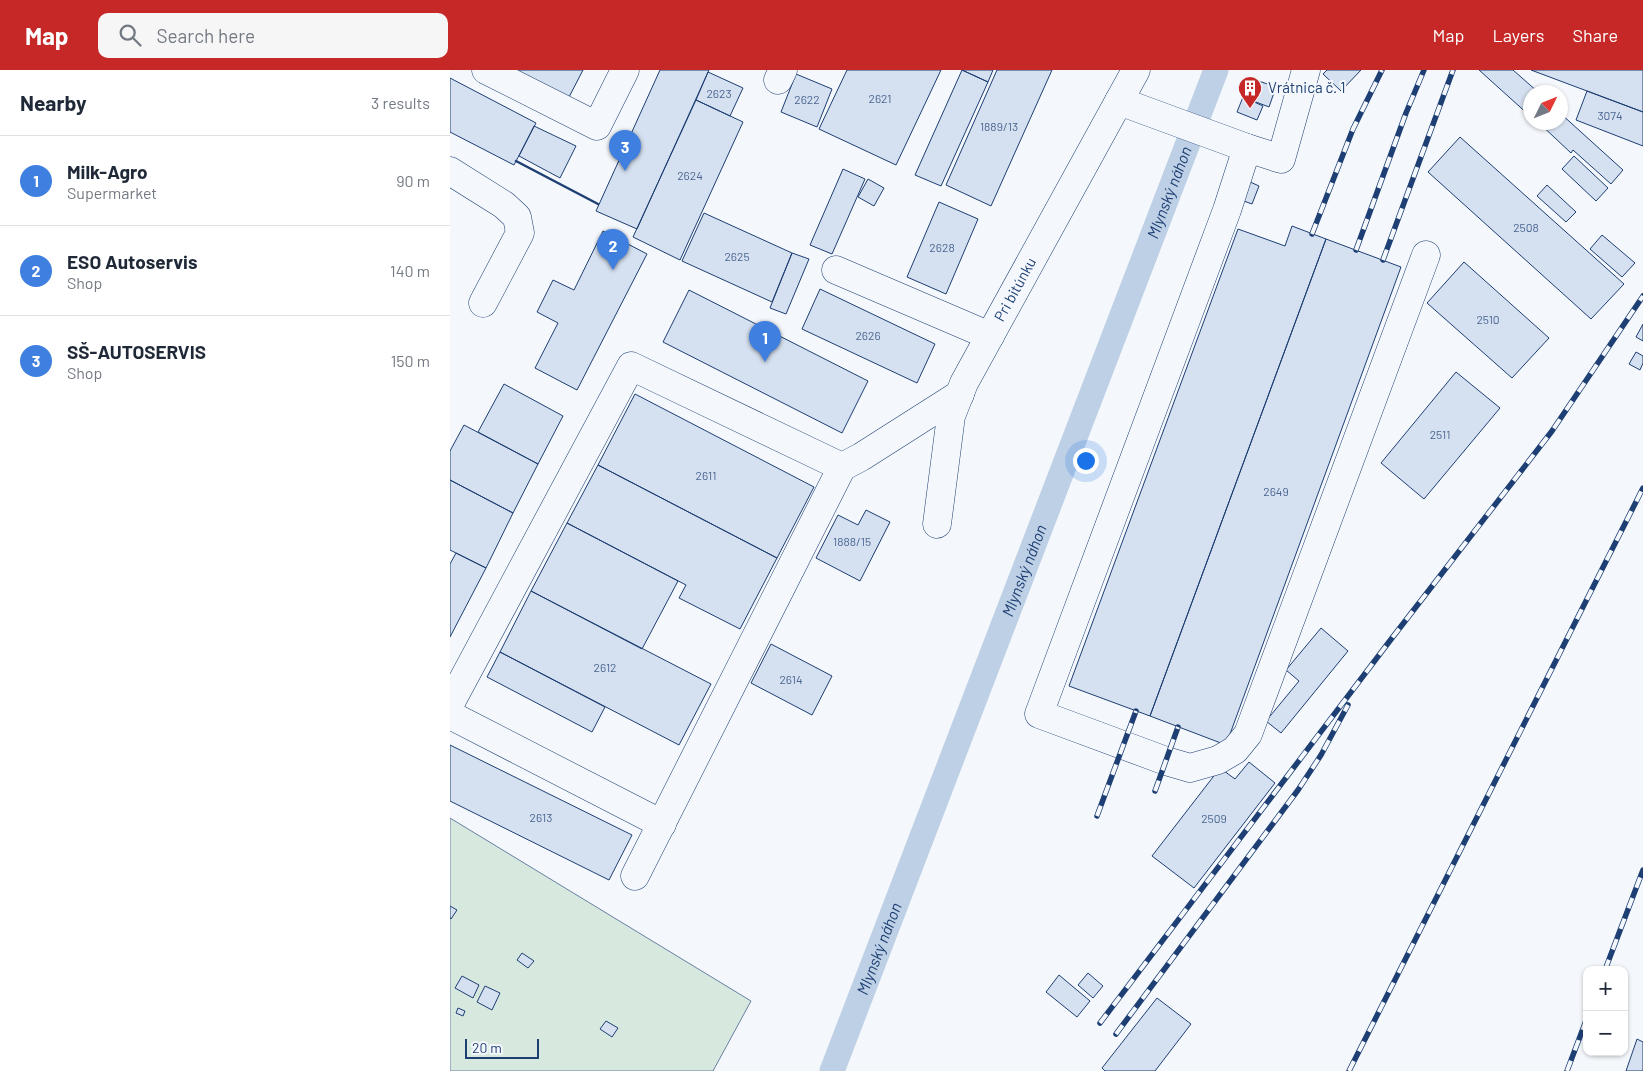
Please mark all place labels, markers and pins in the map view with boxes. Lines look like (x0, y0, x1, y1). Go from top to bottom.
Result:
building icon: Vrátnica č. 1 (1237, 75, 1263, 109)
place label: Vrátnica č. 1 (1268, 78, 1345, 96)
pin: 3 (609, 130, 641, 171)
pin: 2 (597, 229, 629, 270)
pin: 1 (749, 321, 781, 362)

